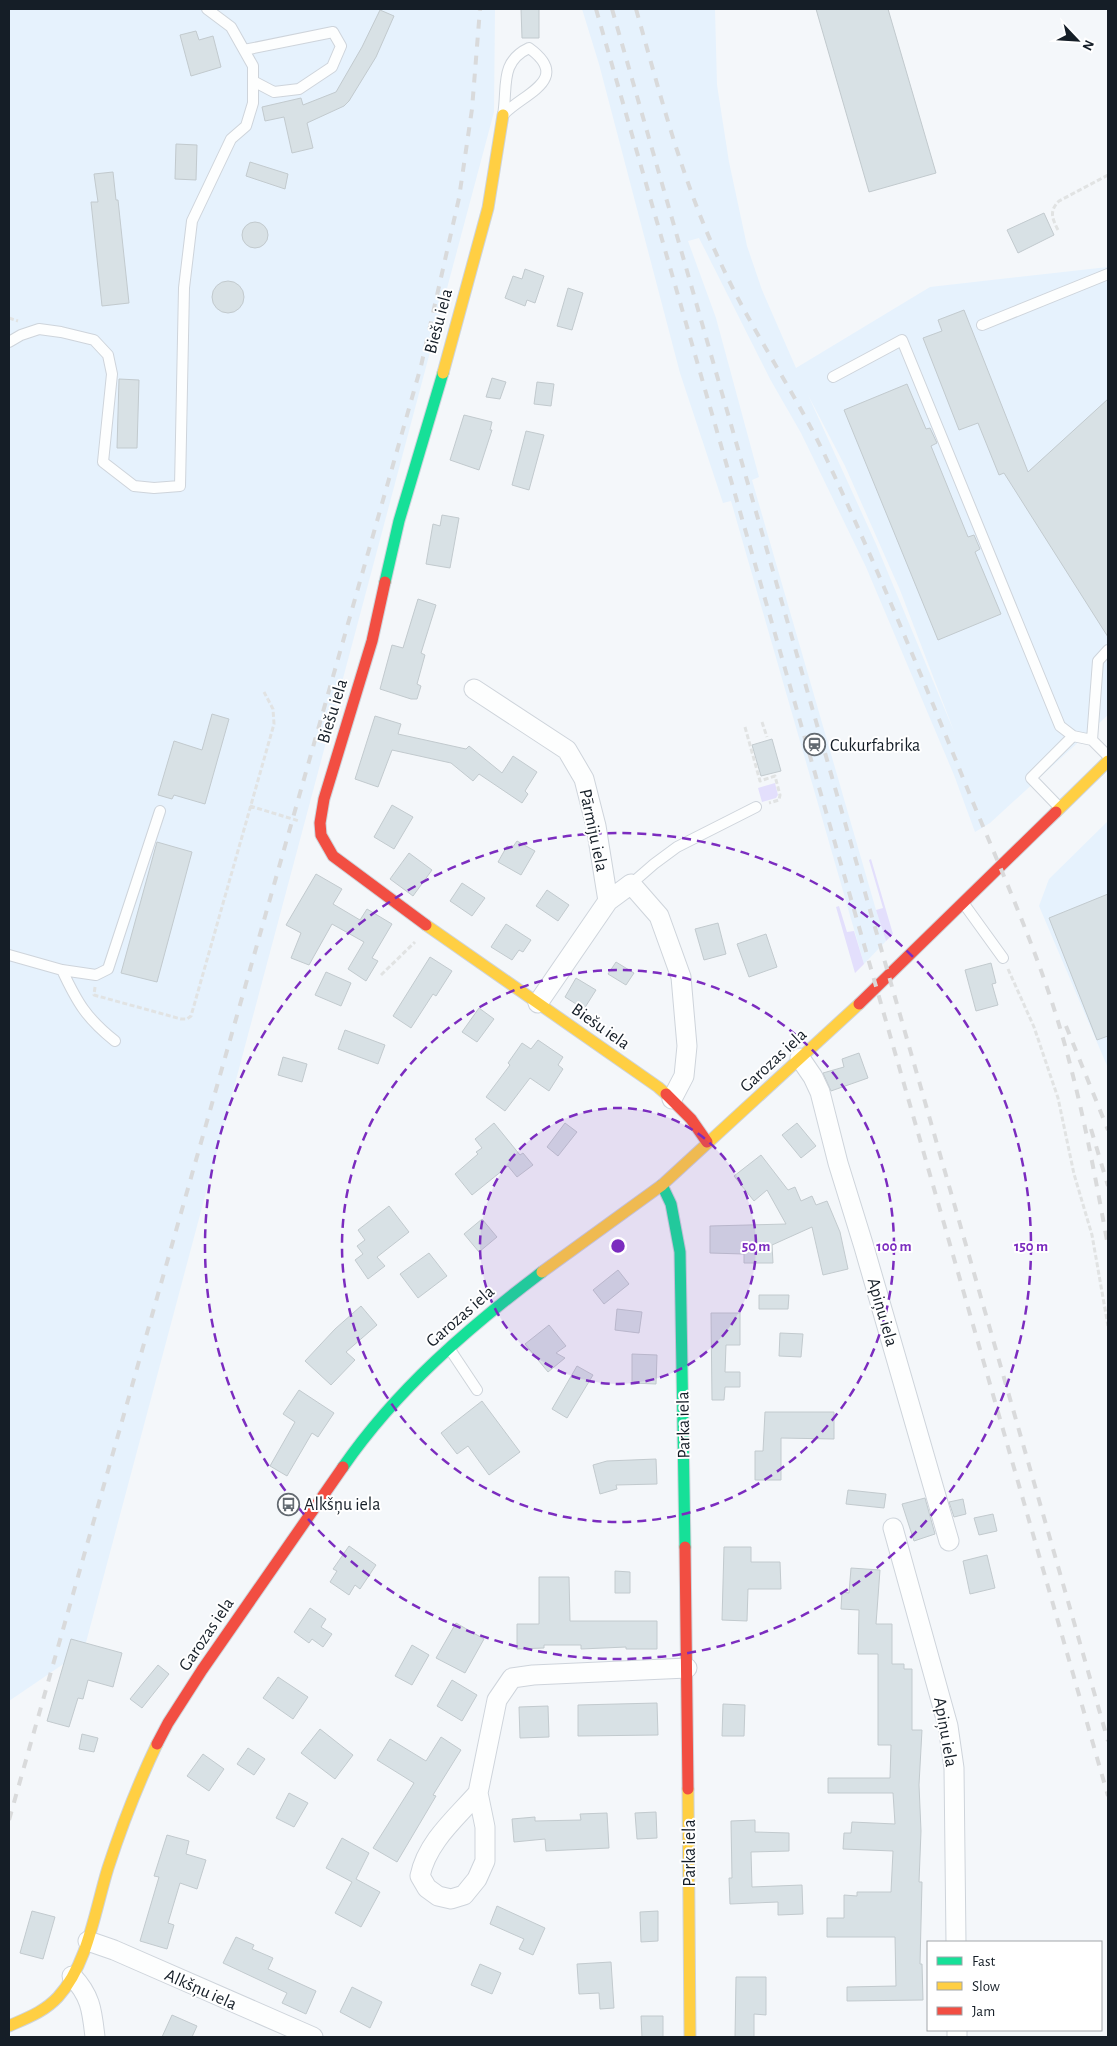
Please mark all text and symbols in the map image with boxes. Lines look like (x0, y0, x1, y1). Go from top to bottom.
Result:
north arrow (1052, 15, 1102, 65)
text: N (1079, 38, 1096, 52)
street label: Biešu iela (422, 287, 456, 356)
street label: Biešu iela (315, 677, 351, 746)
station icon: Cukurfabrika (802, 733, 826, 757)
place label: Cukurfabrika (830, 737, 920, 755)
street label: Pārmiju iela (575, 787, 611, 873)
street label: Biešu iela (568, 1000, 633, 1053)
street label: Garozas iela (737, 1026, 811, 1096)
centre of rings (609, 1237, 627, 1255)
text: 50 m (742, 1239, 770, 1254)
text: 100 m (876, 1239, 912, 1254)
text: 150 m (1014, 1239, 1048, 1254)
street label: Apiņu iela (863, 1276, 900, 1349)
street label: Garozas iela (423, 1282, 498, 1351)
street label: Parka iela (674, 1391, 694, 1459)
bus stop icon: Alkšņu iela (276, 1492, 300, 1516)
place label: Alkšņu iela (304, 1496, 381, 1515)
street label: Garozas iela (176, 1595, 238, 1674)
street label: Apiņu iela (929, 1696, 960, 1769)
street label: Parka iela (681, 1819, 699, 1887)
legend (927, 1941, 1102, 2031)
text: Fast (972, 1954, 996, 1969)
street label: Alkšņu iela (162, 1966, 239, 2015)
text: Slow (972, 1979, 1000, 1994)
text: Jam (972, 2004, 995, 2019)

